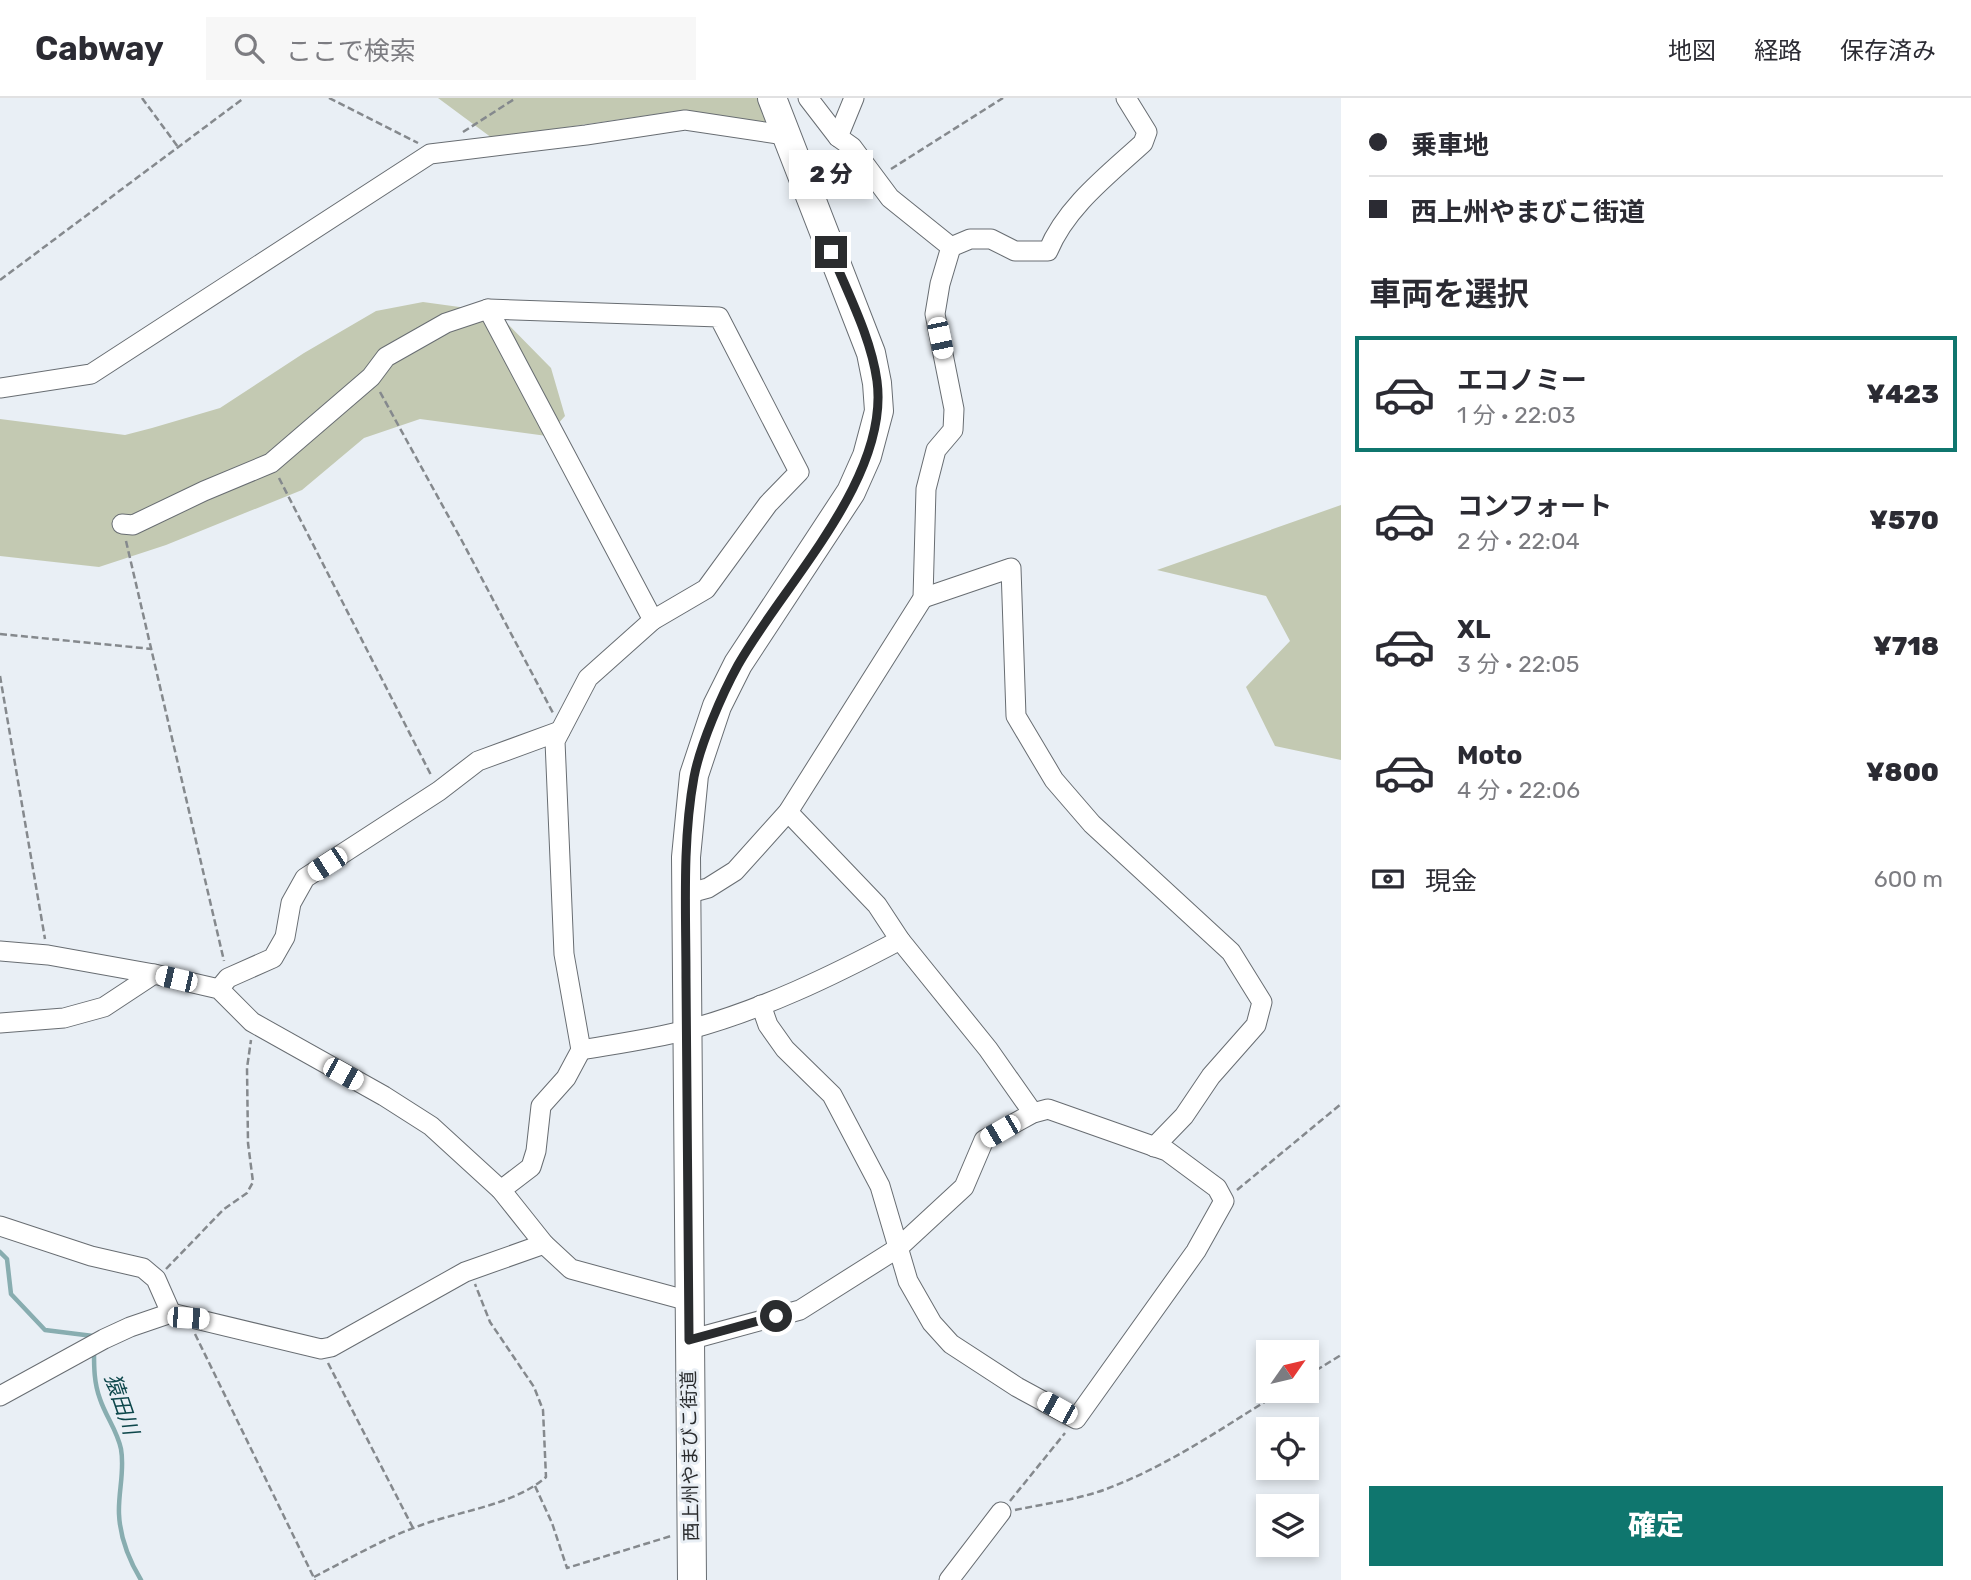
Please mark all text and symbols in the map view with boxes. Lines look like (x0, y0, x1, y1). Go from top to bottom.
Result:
search box (206, 17, 696, 80)
text: Cabway (35, 29, 164, 68)
icon: search (230, 29, 268, 67)
text: ここで検索 (286, 36, 416, 67)
text: 地図 (1668, 37, 1716, 65)
text: 経路 (1754, 37, 1802, 65)
text: 保存済み (1840, 37, 1936, 65)
text: 乗車地 (1411, 130, 1489, 161)
callout: 2 分 (789, 150, 873, 200)
text: 2 分 (809, 160, 853, 188)
text: 西上州やまびこ街道 (1411, 197, 1645, 228)
route end (815, 236, 847, 268)
text: 車両を選択 (1369, 275, 1529, 313)
car (926, 315, 955, 361)
icon: car (1373, 363, 1436, 426)
text: エコノミー (1457, 365, 1587, 396)
text: ¥423 (1866, 379, 1939, 410)
text: 1 分 · 22:03 (1457, 401, 1576, 429)
icon: car (1373, 489, 1436, 552)
text: コンフォート (1457, 491, 1612, 522)
text: ¥570 (1869, 505, 1939, 536)
text: 2 分 · 22:04 (1457, 527, 1580, 555)
text: XL (1457, 614, 1490, 645)
icon: car (1373, 615, 1436, 678)
text: ¥718 (1873, 631, 1939, 662)
text: 3 分 · 22:05 (1457, 650, 1579, 678)
text: Moto (1457, 740, 1522, 771)
icon: car (1373, 741, 1436, 804)
text: ¥800 (1866, 757, 1939, 788)
text: 4 分 · 22:06 (1457, 776, 1580, 804)
car (304, 844, 351, 884)
icon: cash (1369, 860, 1407, 898)
text: 600 m (1874, 865, 1943, 893)
text: 現金 (1425, 866, 1477, 897)
car (154, 964, 199, 994)
car (320, 1055, 367, 1093)
car (977, 1111, 1024, 1151)
route start (760, 1300, 792, 1332)
car (167, 1306, 210, 1330)
north arrow (1256, 1340, 1320, 1404)
map controls (1256, 1340, 1319, 1557)
water label: 猿田川 (100, 1370, 145, 1440)
street label: 西上州やまびこ街道 (677, 1370, 703, 1542)
car (1034, 1389, 1081, 1427)
button: locate (1256, 1417, 1319, 1480)
button: 確定 (1369, 1486, 1943, 1566)
button: layers (1256, 1494, 1319, 1557)

